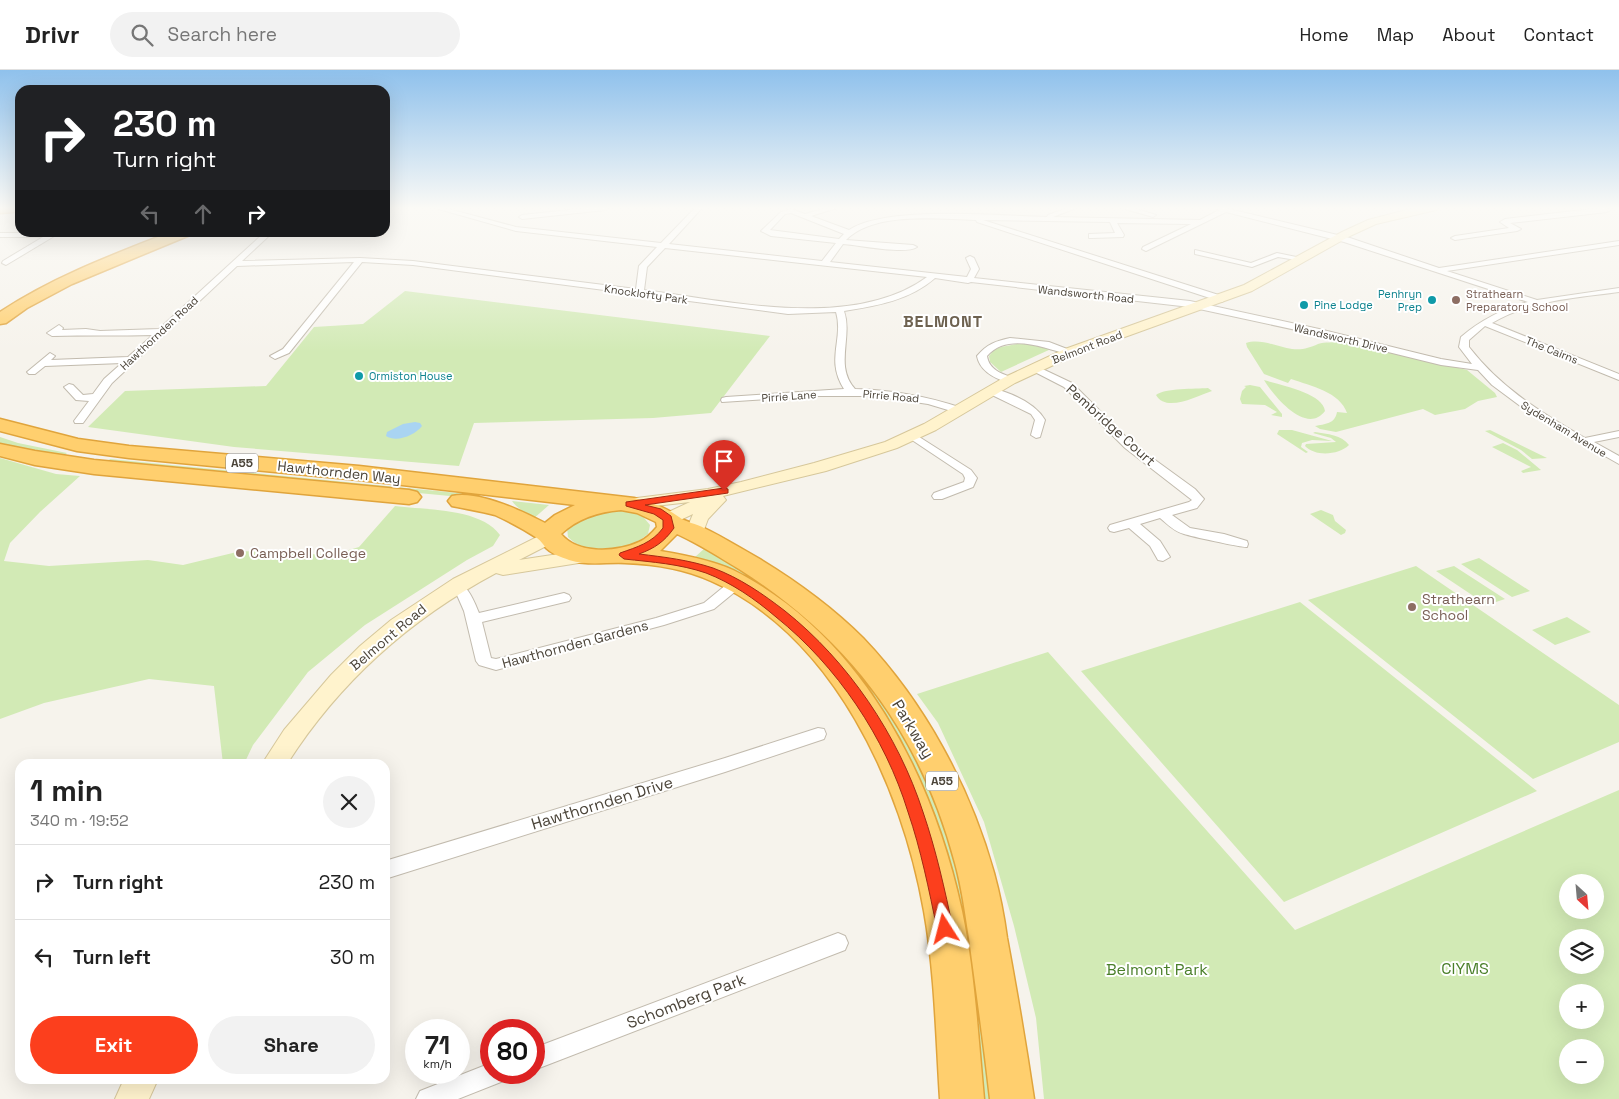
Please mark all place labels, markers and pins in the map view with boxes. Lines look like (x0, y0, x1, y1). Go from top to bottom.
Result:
place label: Penhryn Prep (1378, 287, 1422, 314)
place label: Strathearn Preparatory School (1466, 287, 1568, 314)
marker: Penhryn Prep (1426, 294, 1438, 306)
marker: Strathearn Preparatory School (1450, 294, 1462, 306)
place label: Pine Lodge (1314, 298, 1373, 312)
marker: Pine Lodge (1298, 299, 1310, 311)
place label: Ormiston House (369, 369, 453, 383)
marker: Ormiston House (353, 370, 365, 382)
pin (703, 440, 745, 491)
place label: Campbell College (250, 544, 366, 562)
marker: Campbell College (234, 547, 246, 559)
place label: Strathearn School (1422, 590, 1495, 624)
marker: Strathearn School (1406, 601, 1418, 613)

